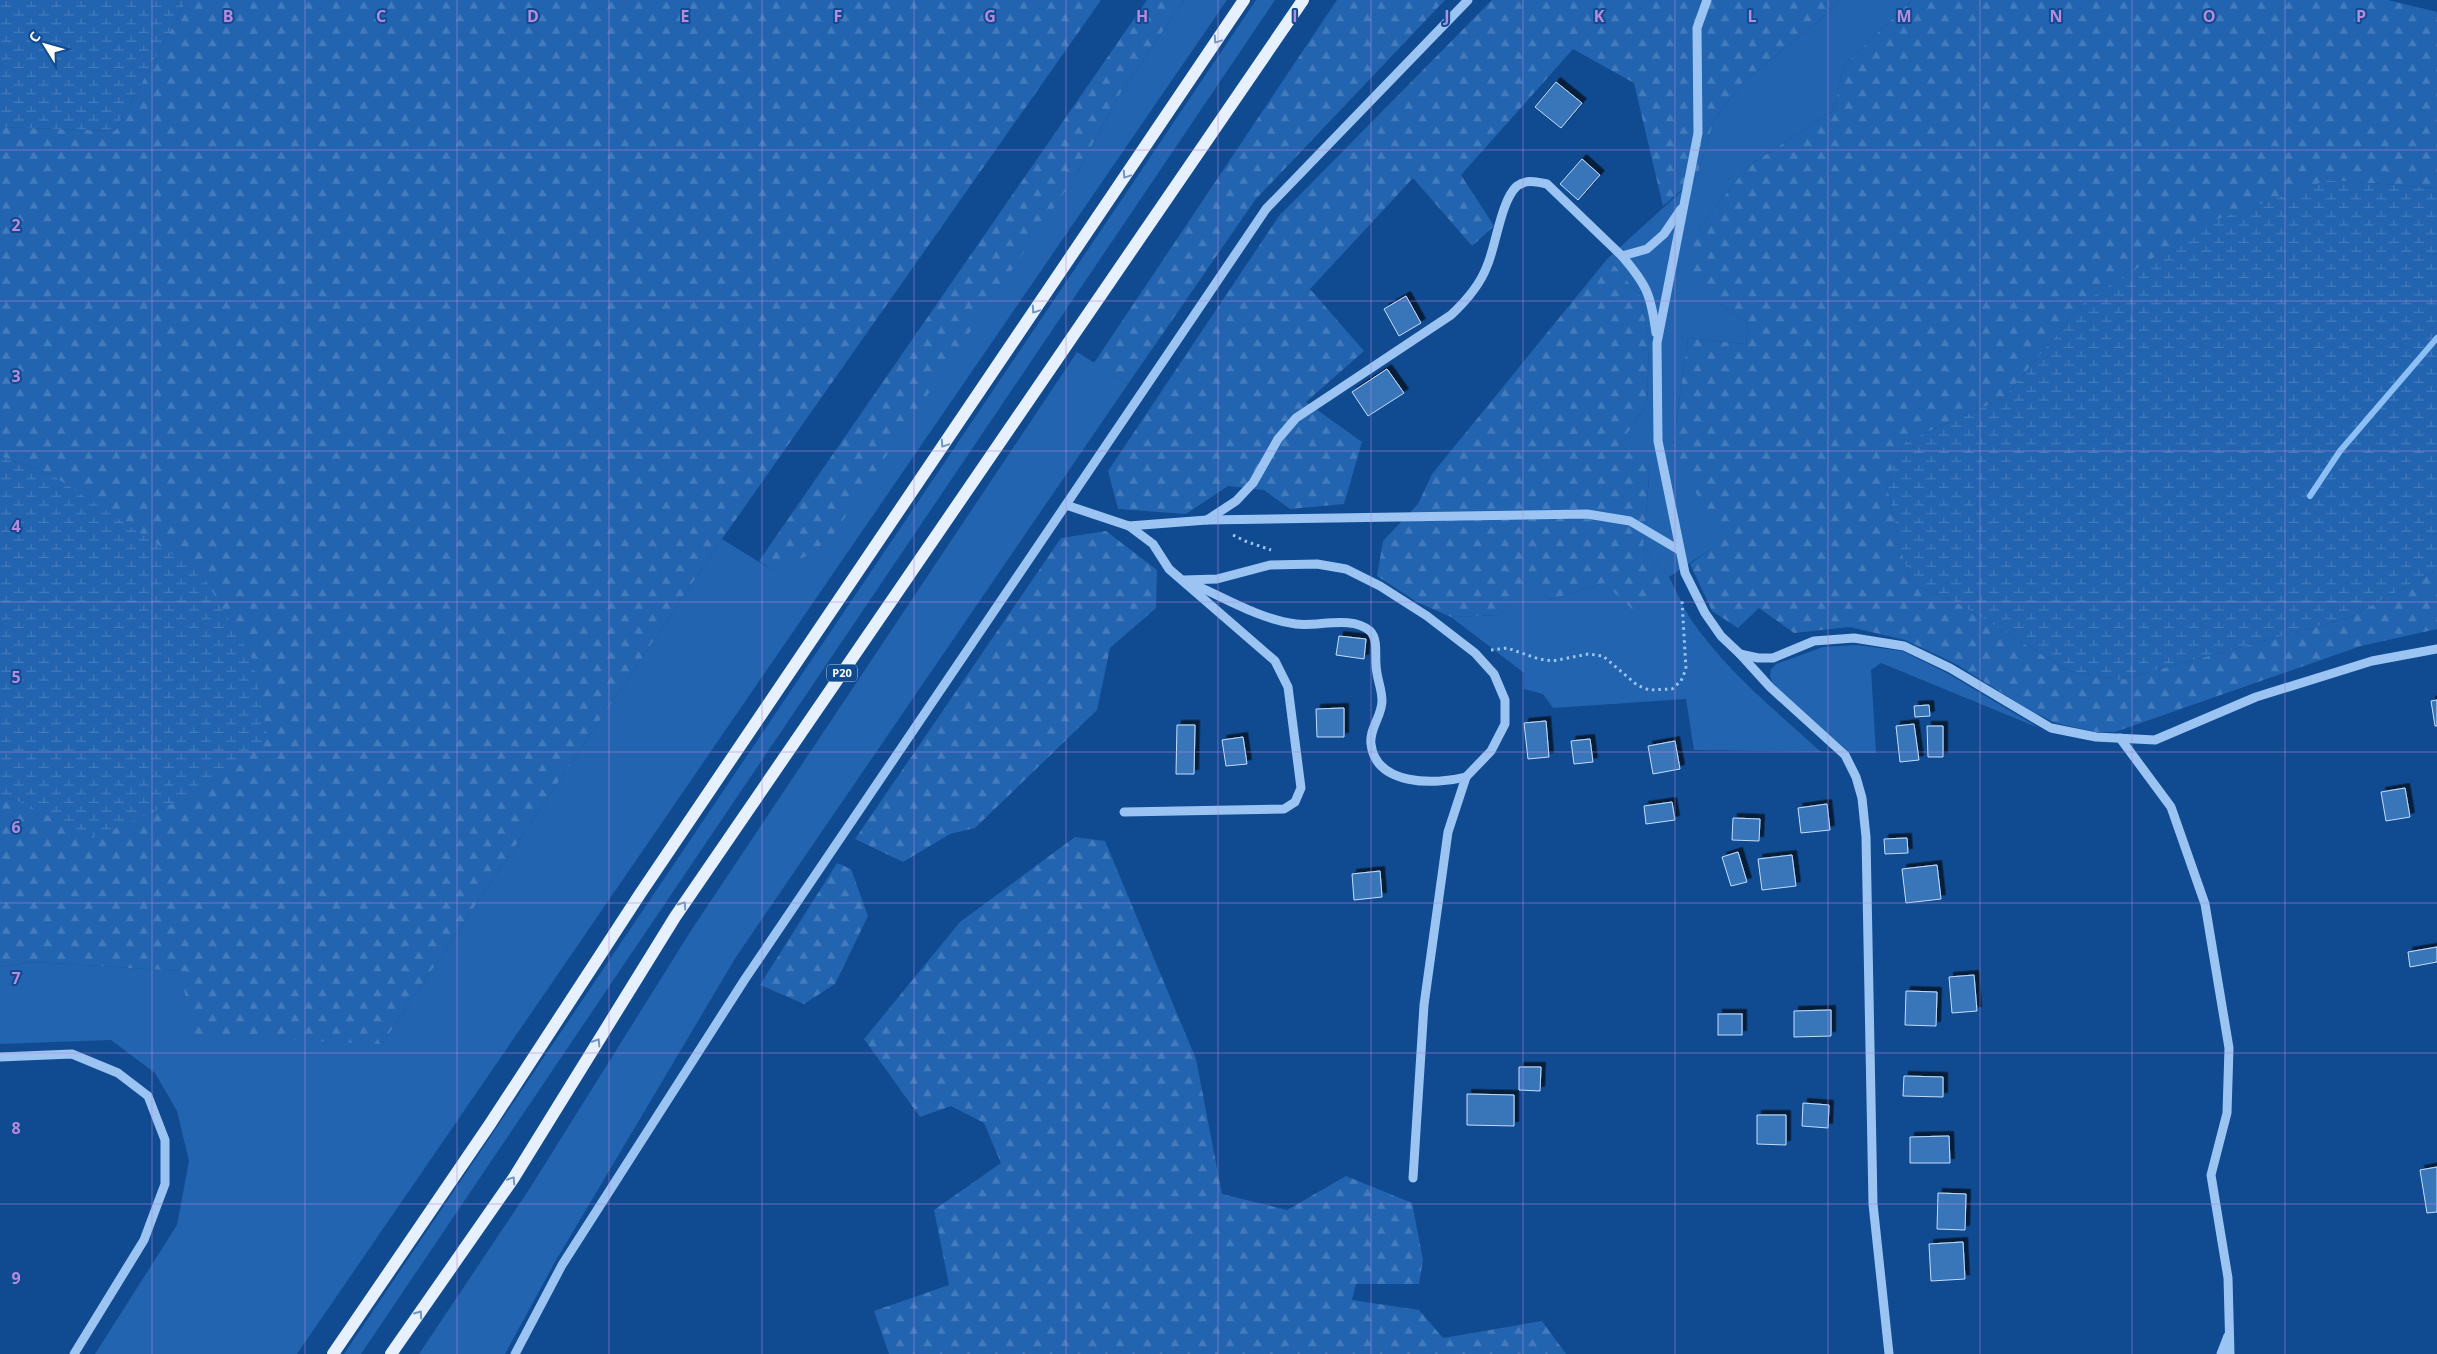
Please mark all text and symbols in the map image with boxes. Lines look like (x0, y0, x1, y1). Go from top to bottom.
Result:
text: B (223, 5, 233, 27)
text: C (376, 5, 386, 27)
text: D (527, 5, 539, 27)
text: E (681, 5, 690, 27)
text: F (834, 5, 842, 27)
text: G (984, 5, 996, 27)
text: H (1136, 5, 1148, 27)
text: I (1292, 5, 1298, 27)
text: J (1442, 5, 1450, 27)
text: K (1594, 5, 1605, 27)
text: L (1747, 5, 1757, 27)
text: M (1896, 5, 1912, 27)
text: N (2049, 5, 2063, 27)
text: O (2203, 5, 2215, 27)
text: P (2356, 5, 2366, 27)
north arrow (20, 20, 70, 70)
text: С (24, 28, 45, 46)
one-way arrow (1213, 35, 1223, 44)
one-way arrow (1122, 170, 1132, 179)
text: 2 (11, 214, 21, 236)
one-way arrow (1032, 304, 1041, 313)
text: 3 (11, 365, 21, 387)
one-way arrow (941, 439, 950, 448)
text: 4 (11, 515, 21, 537)
road number: Р20 (827, 664, 857, 681)
text: 5 (11, 666, 21, 688)
text: 6 (11, 816, 21, 838)
one-way arrow (677, 901, 687, 910)
text: 7 (11, 967, 21, 989)
one-way arrow (591, 1039, 601, 1048)
text: 8 (11, 1117, 21, 1139)
one-way arrow (505, 1177, 515, 1186)
text: 9 (11, 1267, 21, 1289)
one-way arrow (413, 1310, 422, 1320)

